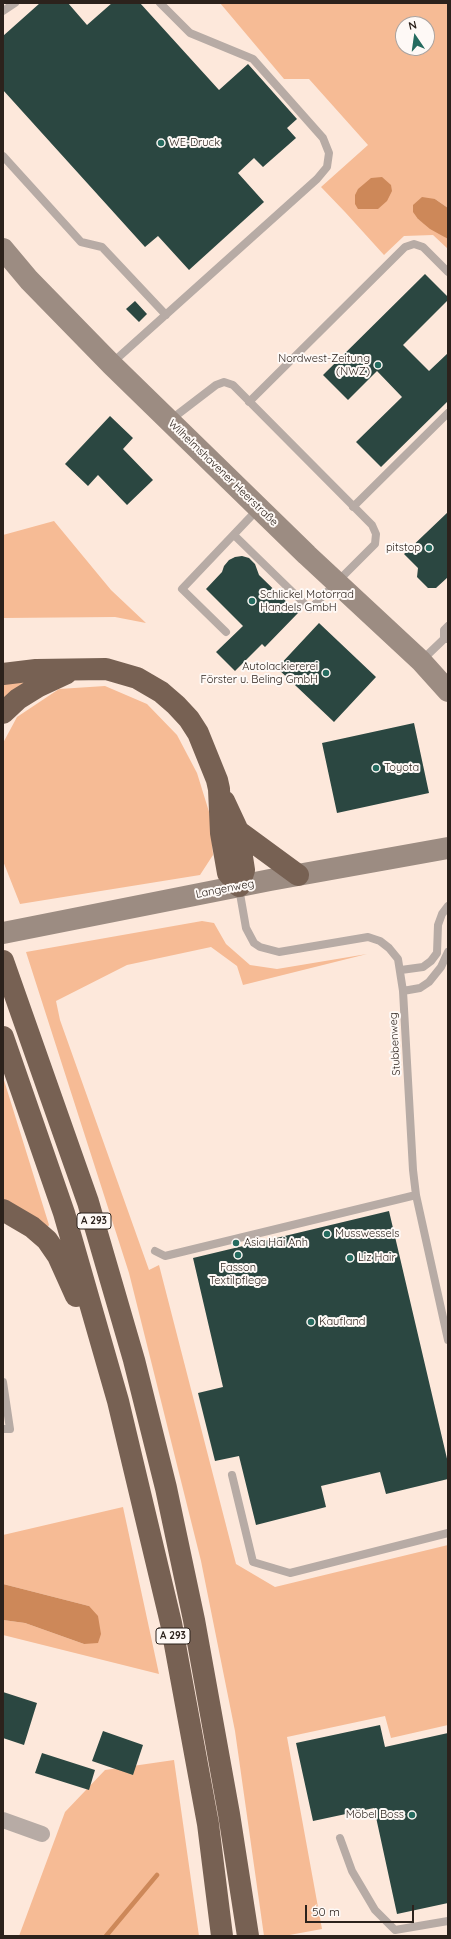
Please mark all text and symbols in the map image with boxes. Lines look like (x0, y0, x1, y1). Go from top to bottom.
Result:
north arrow (395, 16, 435, 56)
text: N (407, 18, 418, 33)
place label: WE-Druck (169, 136, 220, 150)
marker: WE-Druck (156, 138, 166, 148)
place label: Nordwest-Zeitung (NWZ) (278, 352, 370, 378)
marker: Nordwest-Zeitung (NWZ) (373, 360, 383, 370)
street label: Wilhelmshavener Heerstraße (165, 417, 281, 529)
place label: pitstop (386, 541, 421, 555)
marker: pitstop (424, 543, 434, 553)
place label: Schlickel Motorrad Handels GmbH (260, 588, 354, 614)
marker: Schlickel Motorrad Handels GmbH (247, 596, 257, 606)
place label: Autolackiererei Förster u. Beling GmbH (201, 660, 318, 686)
marker: Autolackiererei Förster u. Beling GmbH (321, 668, 331, 678)
place label: Toyota (384, 761, 419, 775)
marker: Toyota (371, 763, 381, 773)
street label: Langenweg (195, 877, 255, 901)
street label: Stubbenweg (387, 1012, 403, 1076)
road number: A 293 (77, 1213, 111, 1229)
place label: Musswessels (335, 1227, 399, 1241)
marker: Musswessels (322, 1229, 332, 1239)
place label: Asia Hai Anh (244, 1236, 308, 1250)
marker: Asia Hai Anh (231, 1238, 241, 1248)
marker: Fasson Textilpflege (233, 1250, 243, 1260)
place label: Liz Hair (358, 1251, 396, 1265)
marker: Liz Hair (345, 1253, 355, 1263)
place label: Fasson Textilpflege (209, 1261, 267, 1287)
place label: Kaufland (319, 1315, 365, 1329)
marker: Kaufland (306, 1317, 316, 1327)
road number: A 293 (156, 1628, 190, 1644)
place label: Möbel Boss (346, 1808, 404, 1822)
marker: Möbel Boss (407, 1810, 417, 1820)
scale bar (307, 1897, 416, 1923)
text: 50 m (312, 1904, 340, 1919)

